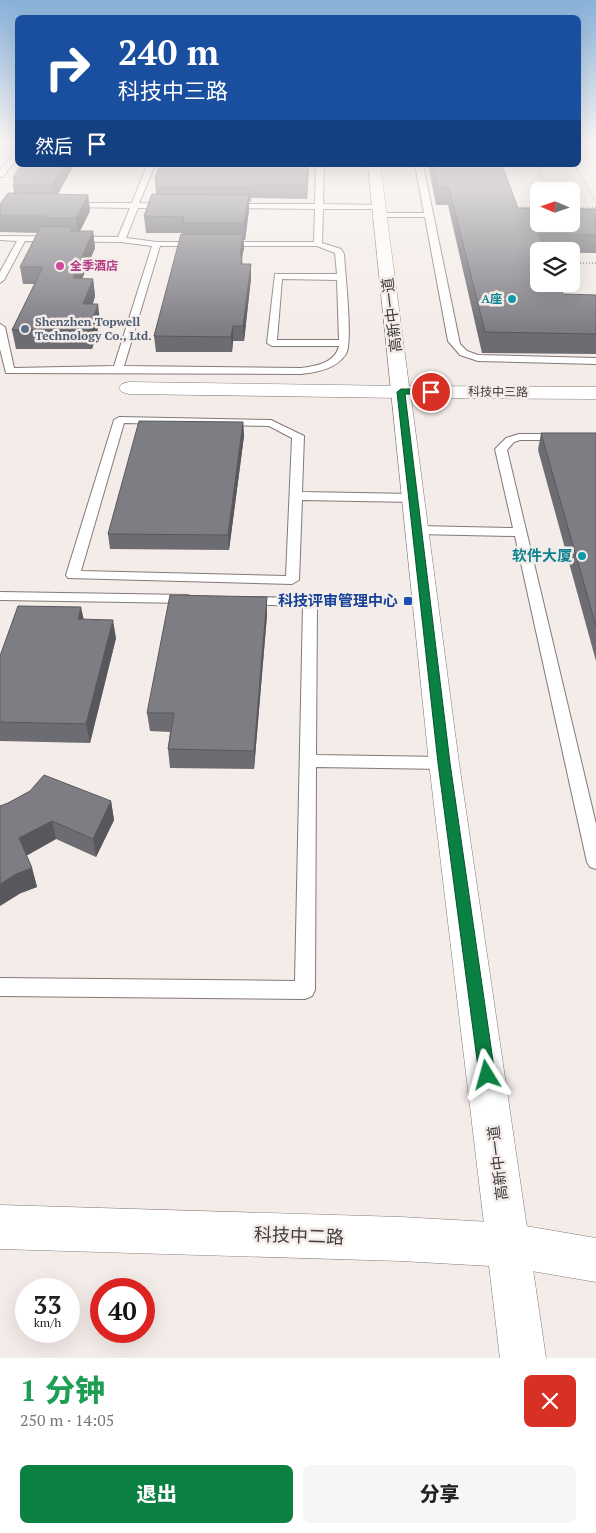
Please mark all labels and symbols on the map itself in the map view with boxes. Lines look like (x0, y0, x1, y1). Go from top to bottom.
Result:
north arrow (530, 182, 580, 232)
place label: 全季酒店 (70, 258, 118, 273)
marker: 全季酒店 (54, 260, 66, 272)
street label: 高新中一道 (377, 277, 406, 354)
place label: A座 (481, 291, 502, 306)
marker: A座 (506, 293, 518, 305)
place label: Shenzhen Topwell Technology Co., Ltd. (35, 314, 152, 343)
marker: Shenzhen Topwell Technology Co., Ltd. (19, 323, 31, 335)
pin (410, 371, 452, 413)
street label: 科技中三路 (468, 383, 528, 400)
place label: 软件大厦 (512, 545, 572, 565)
marker: 软件大厦 (576, 550, 588, 562)
place label: 科技评审管理中心 (278, 590, 398, 610)
marker: 科技评审管理中心 (402, 595, 414, 607)
position arrow (460, 1048, 512, 1100)
street label: 高新中一道 (483, 1125, 512, 1202)
street label: 科技中二路 (254, 1221, 344, 1249)
speed limit sign: 40 (90, 1278, 155, 1343)

